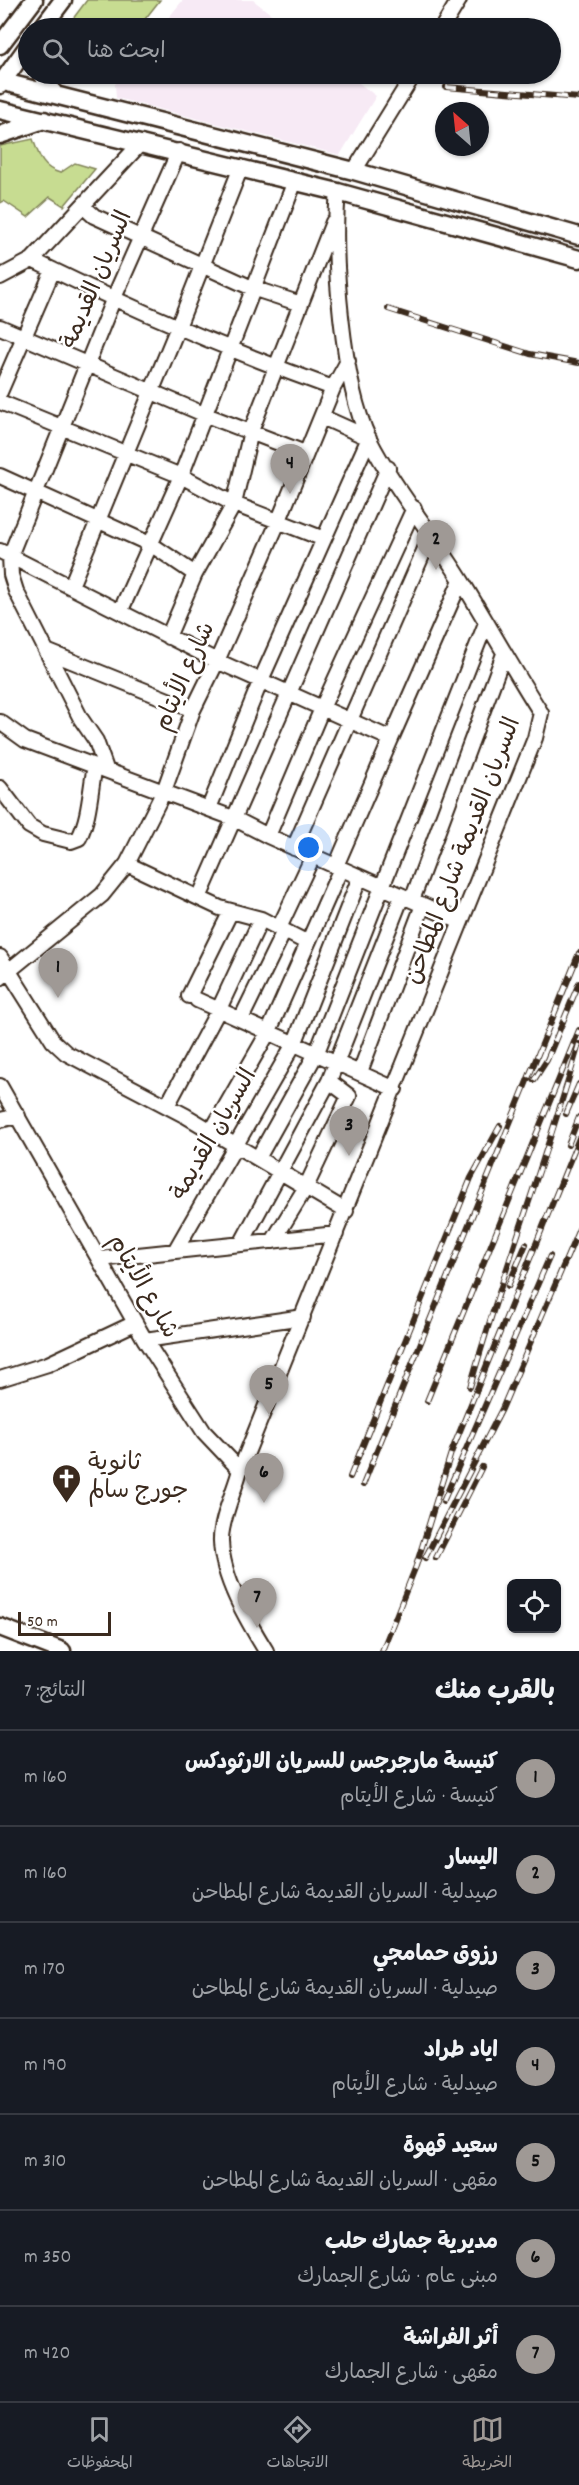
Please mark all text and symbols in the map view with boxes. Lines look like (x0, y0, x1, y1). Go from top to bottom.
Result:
search box (18, 18, 561, 84)
icon: search (39, 35, 72, 68)
text: ابحث هنا (87, 37, 166, 68)
north arrow (435, 102, 489, 156)
street label: السريان القديمة (54, 206, 142, 354)
pin: 4 (270, 444, 310, 494)
pin: 2 (416, 520, 456, 570)
street label: شارع الأيتام (144, 616, 225, 737)
street label: السريان القديمة شارع المطاحن (397, 712, 531, 990)
your location (294, 833, 323, 862)
pin: 1 (38, 948, 78, 998)
street label: السريان القديمة (163, 1063, 267, 1207)
pin: 3 (330, 1106, 368, 1156)
street label: شارع الأيتام (98, 1227, 188, 1346)
pin: 5 (250, 1366, 288, 1415)
place label: ثانوية جورج سالم (88, 1447, 188, 1509)
pin: 6 (244, 1454, 284, 1503)
church icon: ثانوية جورج سالم (51, 1462, 83, 1504)
pin: 7 (238, 1578, 276, 1628)
map controls (507, 1579, 561, 1633)
button: locate (507, 1579, 561, 1633)
scale bar (18, 1609, 111, 1636)
text: 50 m (27, 1611, 58, 1634)
text: بالقرب منك (435, 1674, 555, 1711)
text: النتائج: 7 (24, 1678, 86, 1706)
text: كنيسة مارجرجس للسريان الارثودكس (185, 1748, 498, 1779)
text: 160 m (24, 1764, 67, 1792)
text: 1 (533, 1764, 538, 1792)
text: كنيسة · شارع الأيتام (340, 1784, 498, 1812)
text: اليسار (446, 1844, 498, 1875)
text: 160 m (24, 1860, 67, 1888)
text: 2 (531, 1860, 540, 1888)
text: صيدلية · السريان القديمة شارع المطاحن (192, 1880, 498, 1908)
text: رزوق حمامجي (373, 1940, 498, 1971)
text: 170 m (24, 1956, 65, 1984)
text: 3 (531, 1956, 540, 1984)
text: صيدلية · السريان القديمة شارع المطاحن (192, 1976, 498, 2004)
text: اياد طراد (424, 2036, 498, 2067)
text: 190 m (24, 2052, 67, 2080)
text: 4 (531, 2052, 540, 2080)
text: صيدلية · شارع الأيتام (331, 2072, 498, 2100)
text: سعيد قهوة (403, 2132, 498, 2163)
text: 310 m (24, 2148, 67, 2176)
text: 5 (531, 2148, 540, 2176)
text: مقهى · السريان القديمة شارع المطاحن (202, 2168, 498, 2196)
text: مديرية جمارك حلب (325, 2228, 498, 2259)
text: 350 m (24, 2244, 71, 2272)
text: 6 (531, 2244, 540, 2272)
text: مبنى عام · شارع الجمارك (297, 2264, 498, 2292)
text: أثر الفراشة (403, 2324, 498, 2355)
text: 420 m (24, 2340, 70, 2368)
text: 7 (532, 2340, 539, 2368)
text: مقهى · شارع الجمارك (325, 2360, 498, 2388)
tab: المحفوظات (67, 2413, 133, 2476)
tab: الاتجاهات (267, 2413, 328, 2476)
tab: الخريطة (462, 2413, 512, 2476)

